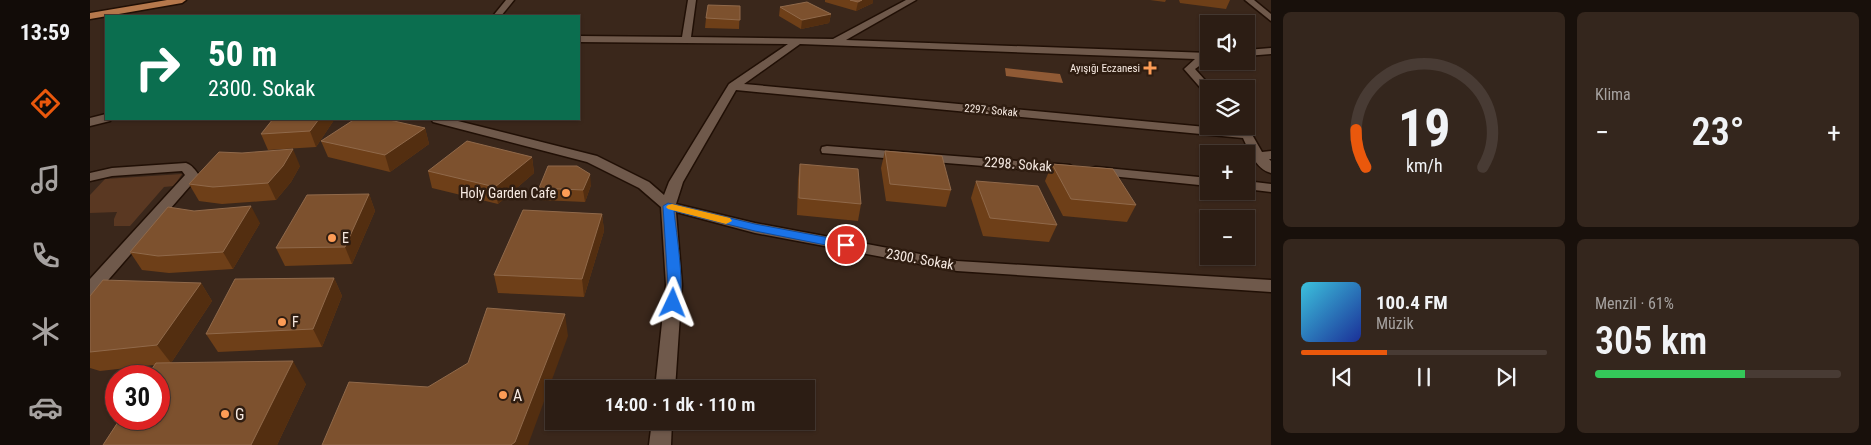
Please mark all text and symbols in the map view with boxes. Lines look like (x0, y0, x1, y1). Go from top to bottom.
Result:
map controls (1200, 15, 1255, 265)
button: sound (1200, 15, 1255, 70)
text: 13:59 (20, 20, 70, 45)
text: 50 m (208, 34, 277, 75)
icon: right (125, 35, 190, 100)
place label: Ayışığı Eczanesi (1070, 62, 1140, 75)
marker: Ayışığı Eczanesi (1144, 62, 1156, 74)
text: 2300. Sokak (208, 76, 315, 101)
button: layers (1200, 80, 1255, 135)
text: Klima (1595, 85, 1631, 104)
icon: directions (28, 86, 63, 121)
text: 19 (1398, 98, 1450, 159)
street label: 2297. Sokak (964, 102, 1018, 119)
text: 23° (1692, 110, 1744, 154)
text: − (1595, 116, 1609, 149)
text: + (1827, 116, 1841, 149)
button: + (1200, 145, 1255, 200)
street label: 2298. Sokak (983, 154, 1053, 174)
text: km/h (1406, 155, 1442, 176)
icon: music (28, 162, 63, 197)
place label: Holy Garden Cafe (460, 185, 556, 201)
marker: Holy Garden Cafe (560, 187, 572, 199)
button: − (1200, 210, 1255, 265)
pin (825, 224, 867, 266)
place label: E (342, 230, 349, 246)
icon: arrive (832, 231, 860, 259)
marker: E (326, 232, 338, 244)
icon: phone (28, 238, 63, 273)
street label: 2300. Sokak (885, 245, 956, 273)
position arrow (646, 276, 698, 328)
text: 100.4 FM (1376, 291, 1448, 314)
text: Menzil · 61% (1595, 294, 1674, 313)
icon: climate (28, 314, 63, 349)
place label: F (292, 314, 299, 330)
text: Müzik (1376, 314, 1414, 333)
marker: F (276, 316, 288, 328)
text: 305 km (1595, 319, 1707, 363)
icon: previous (1328, 363, 1356, 391)
icon: pause (1410, 363, 1438, 391)
icon: next (1492, 363, 1520, 391)
speed limit sign: 30 (105, 365, 170, 430)
place label: A (513, 386, 522, 405)
marker: A (497, 389, 509, 401)
icon: car (28, 390, 63, 425)
text: 14:00 · 1 dk · 110 m (605, 393, 755, 416)
place label: G (235, 405, 244, 424)
marker: G (219, 408, 231, 420)

